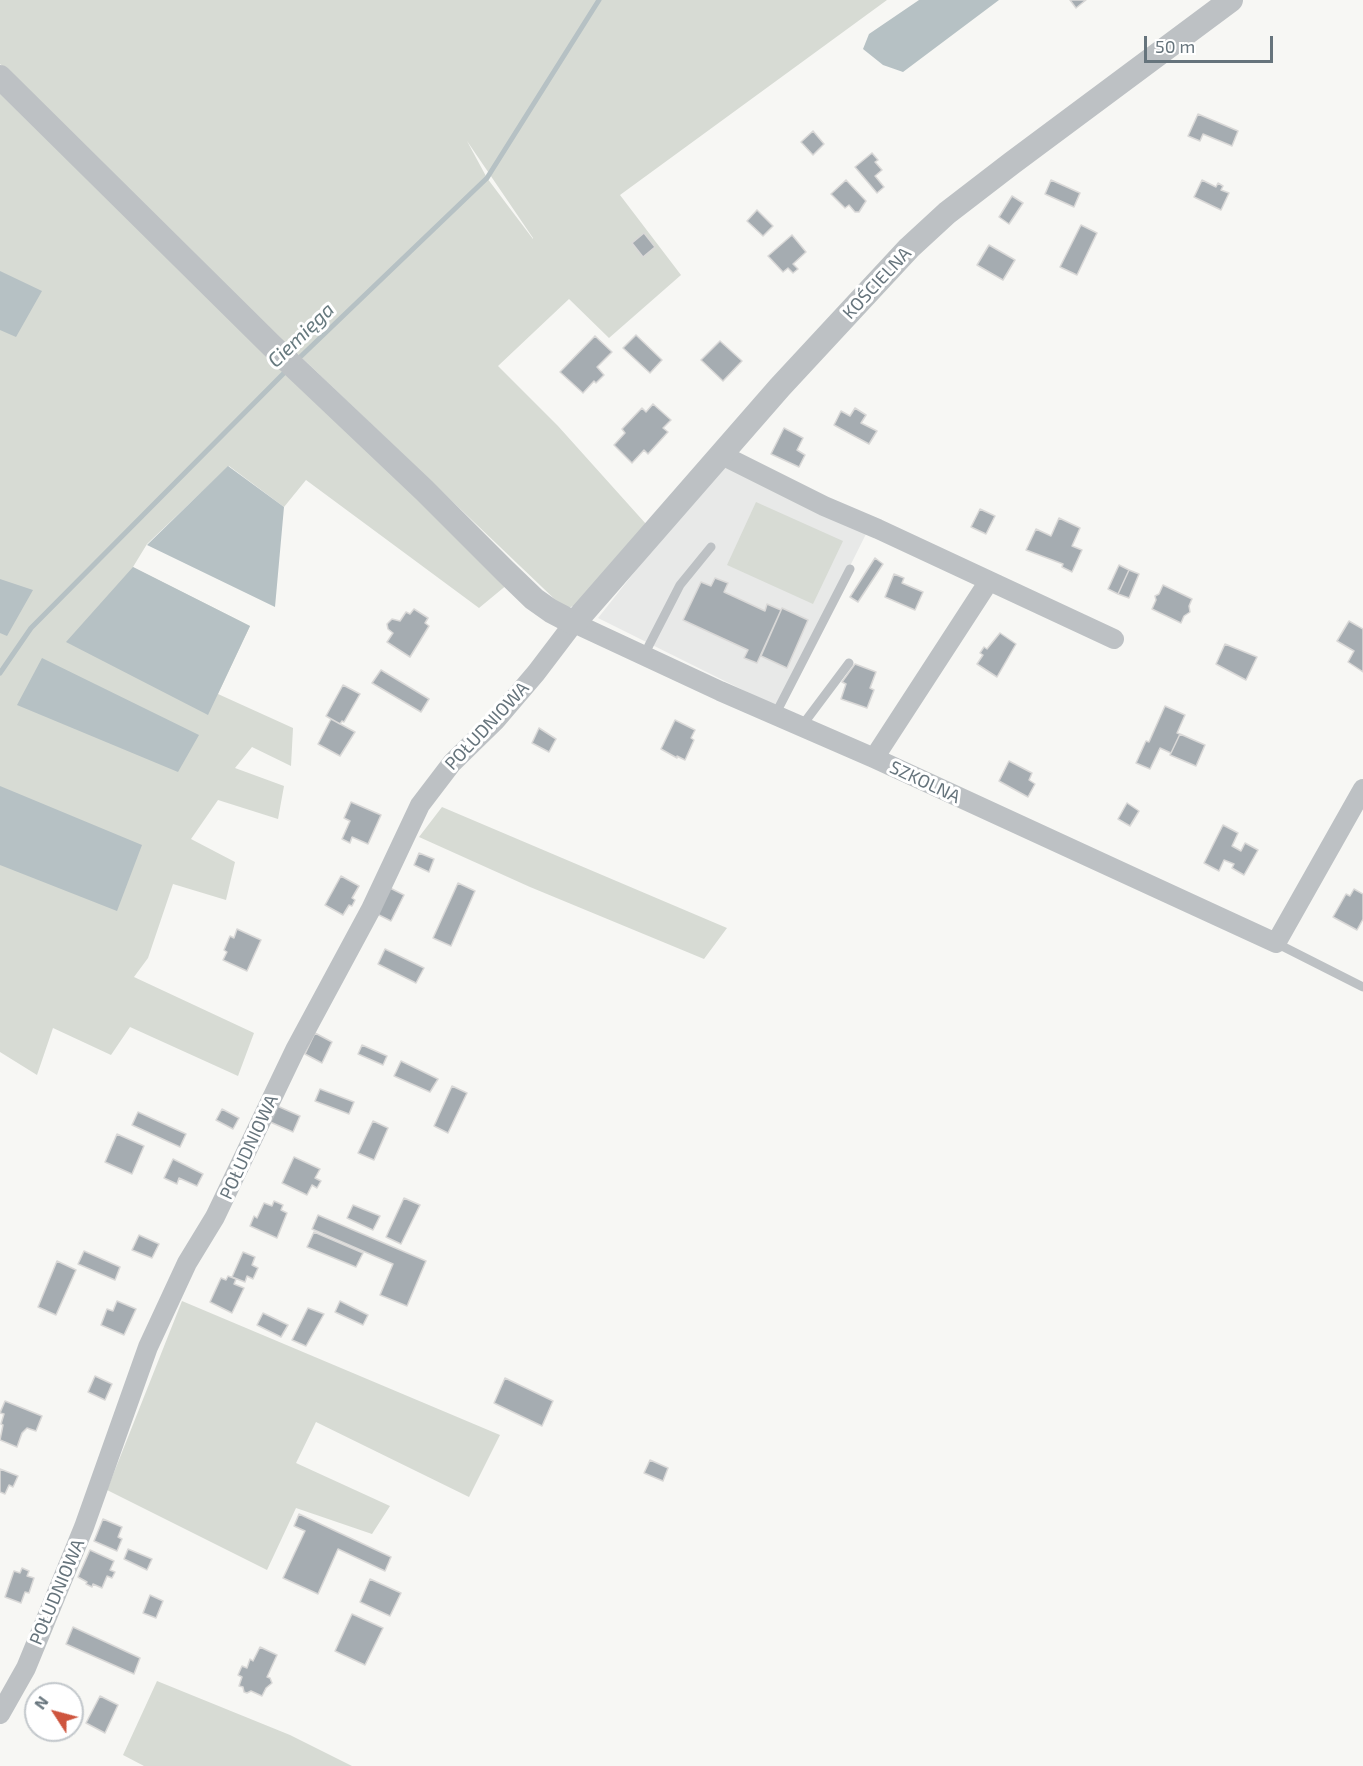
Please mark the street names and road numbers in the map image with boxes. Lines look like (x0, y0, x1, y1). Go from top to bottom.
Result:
street label: KOŚCIELNA (838, 243, 916, 323)
street label: POŁUDNIOWA (441, 677, 533, 775)
street label: SZKOLNA (886, 756, 964, 808)
street label: POŁUDNIOWA (215, 1091, 283, 1203)
street label: POŁUDNIOWA (25, 1536, 89, 1648)

